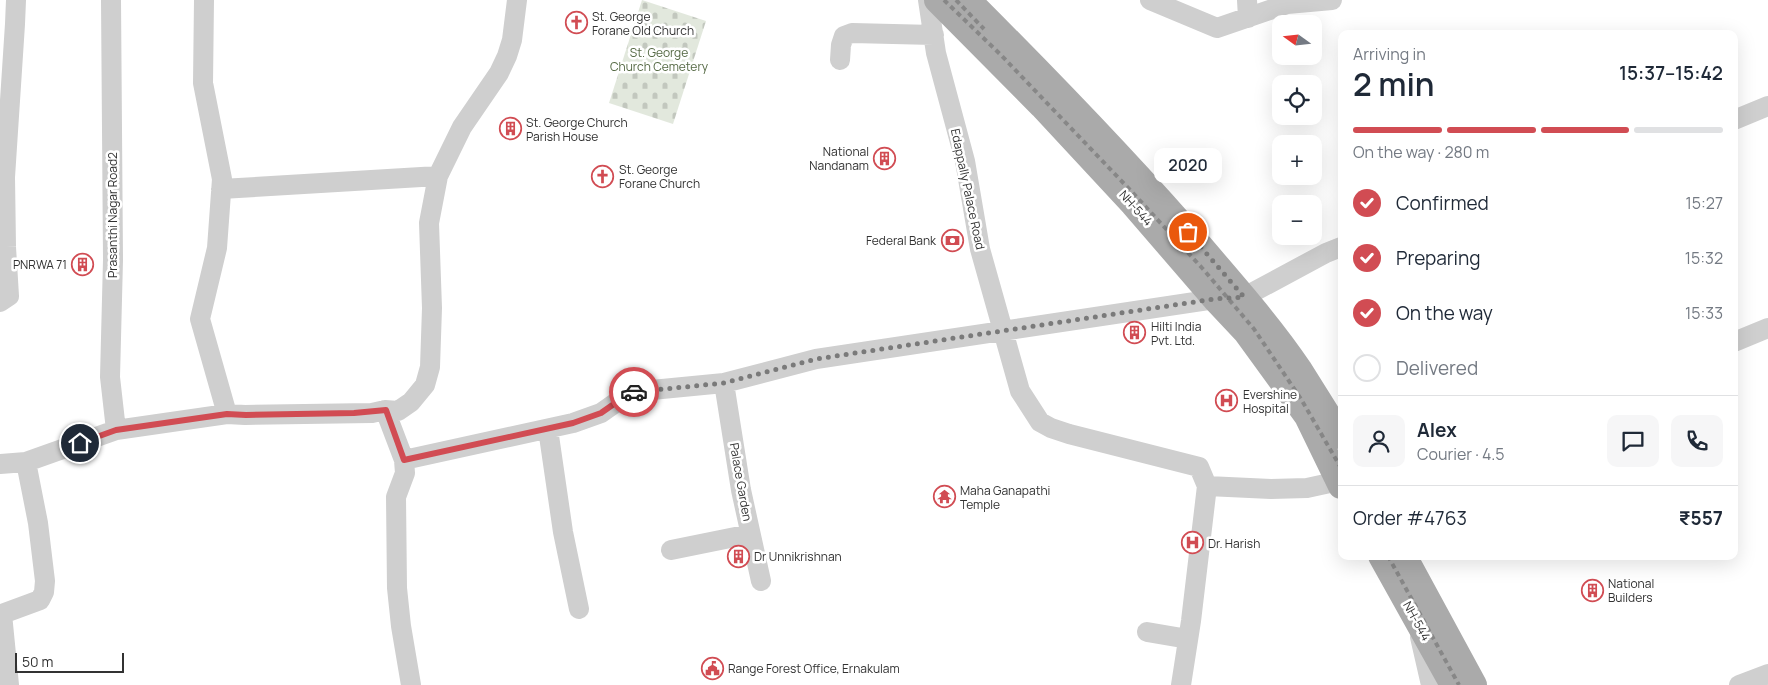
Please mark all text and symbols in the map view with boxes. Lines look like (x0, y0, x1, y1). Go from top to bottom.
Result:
place label: St. George Forane Old Church (592, 8, 694, 39)
church icon: St. George Forane Old Church (564, 11, 588, 35)
north arrow (1272, 15, 1322, 65)
map controls (1272, 15, 1322, 245)
text: Arriving in (1353, 43, 1426, 65)
park label: St. George Church Cemetery (610, 44, 709, 75)
text: 15:37–15:42 (1619, 60, 1723, 86)
text: 2 min (1353, 62, 1435, 106)
button: locate (1272, 75, 1322, 125)
place label: St. George Church Parish House (526, 114, 628, 145)
building icon: St. George Church Parish House (498, 117, 522, 141)
street label: Edappally Palace Road (947, 127, 989, 251)
button: + (1272, 135, 1322, 185)
text: On the way · 280 m (1353, 141, 1489, 163)
place label: National Nandanam (809, 143, 869, 174)
building icon: National Nandanam (873, 146, 897, 170)
callout: 2020 (1154, 147, 1222, 182)
street label: Prasanthi Nagar Road2 (104, 152, 121, 278)
text: 2020 (1168, 154, 1208, 176)
place label: St. George Forane Church (619, 161, 700, 192)
church icon: St. George Forane Church (591, 164, 615, 188)
street label: NH-544 (1115, 186, 1157, 230)
icon: check (1353, 189, 1381, 217)
text: Confirmed (1396, 190, 1489, 216)
text: 15:27 (1686, 192, 1723, 214)
button: − (1272, 195, 1322, 245)
pin (1167, 211, 1209, 253)
icon: bag (1174, 218, 1202, 246)
bank icon: Federal Bank (940, 228, 964, 252)
place label: Federal Bank (866, 232, 937, 249)
icon: check (1353, 244, 1381, 272)
text: Preparing (1396, 245, 1481, 271)
text: 15:32 (1685, 247, 1723, 269)
building icon: PNRWA 71 (71, 252, 95, 276)
place label: PNRWA 71 (13, 256, 67, 273)
icon: check (1353, 299, 1381, 327)
text: On the way (1396, 300, 1493, 326)
text: 15:33 (1685, 302, 1723, 324)
place label: Hilti India Pvt. Ltd. (1151, 318, 1201, 349)
building icon: Hilti India Pvt. Ltd. (1123, 321, 1147, 345)
text: Delivered (1396, 355, 1478, 381)
courier (609, 367, 659, 417)
icon: car (620, 378, 648, 406)
place label: Evershine Hospital (1243, 386, 1297, 417)
hospital icon: Evershine Hospital (1215, 389, 1239, 413)
button: person (1353, 415, 1405, 467)
button: chat (1607, 415, 1659, 467)
button: phone (1671, 415, 1723, 467)
text: Alex (1417, 417, 1457, 443)
pin (59, 422, 101, 464)
icon: home (66, 429, 94, 457)
street label: Palace Garden (726, 441, 756, 523)
text: Courier · 4.5 (1417, 443, 1504, 465)
place label: Maha Ganapathi Temple (960, 482, 1050, 513)
temple icon: Maha Ganapathi Temple (932, 485, 956, 509)
text: Order #4763 (1353, 505, 1467, 531)
text: ₹557 (1679, 505, 1723, 531)
hospital icon: Dr. Harish (1180, 531, 1204, 555)
place label: Dr. Harish (1208, 535, 1260, 552)
building icon: Dr Unnikrishnan (726, 544, 750, 568)
place label: Dr Unnikrishnan (754, 548, 842, 565)
place label: National Builders (1608, 575, 1654, 606)
building icon: National Builders (1580, 578, 1604, 602)
street label: NH-544 (1399, 598, 1435, 644)
scale bar (15, 650, 124, 673)
text: 50 m (22, 652, 53, 671)
public building icon: Range Forest Office, Ernakulam (700, 656, 724, 680)
place label: Range Forest Office, Ernakulam (728, 660, 900, 677)

